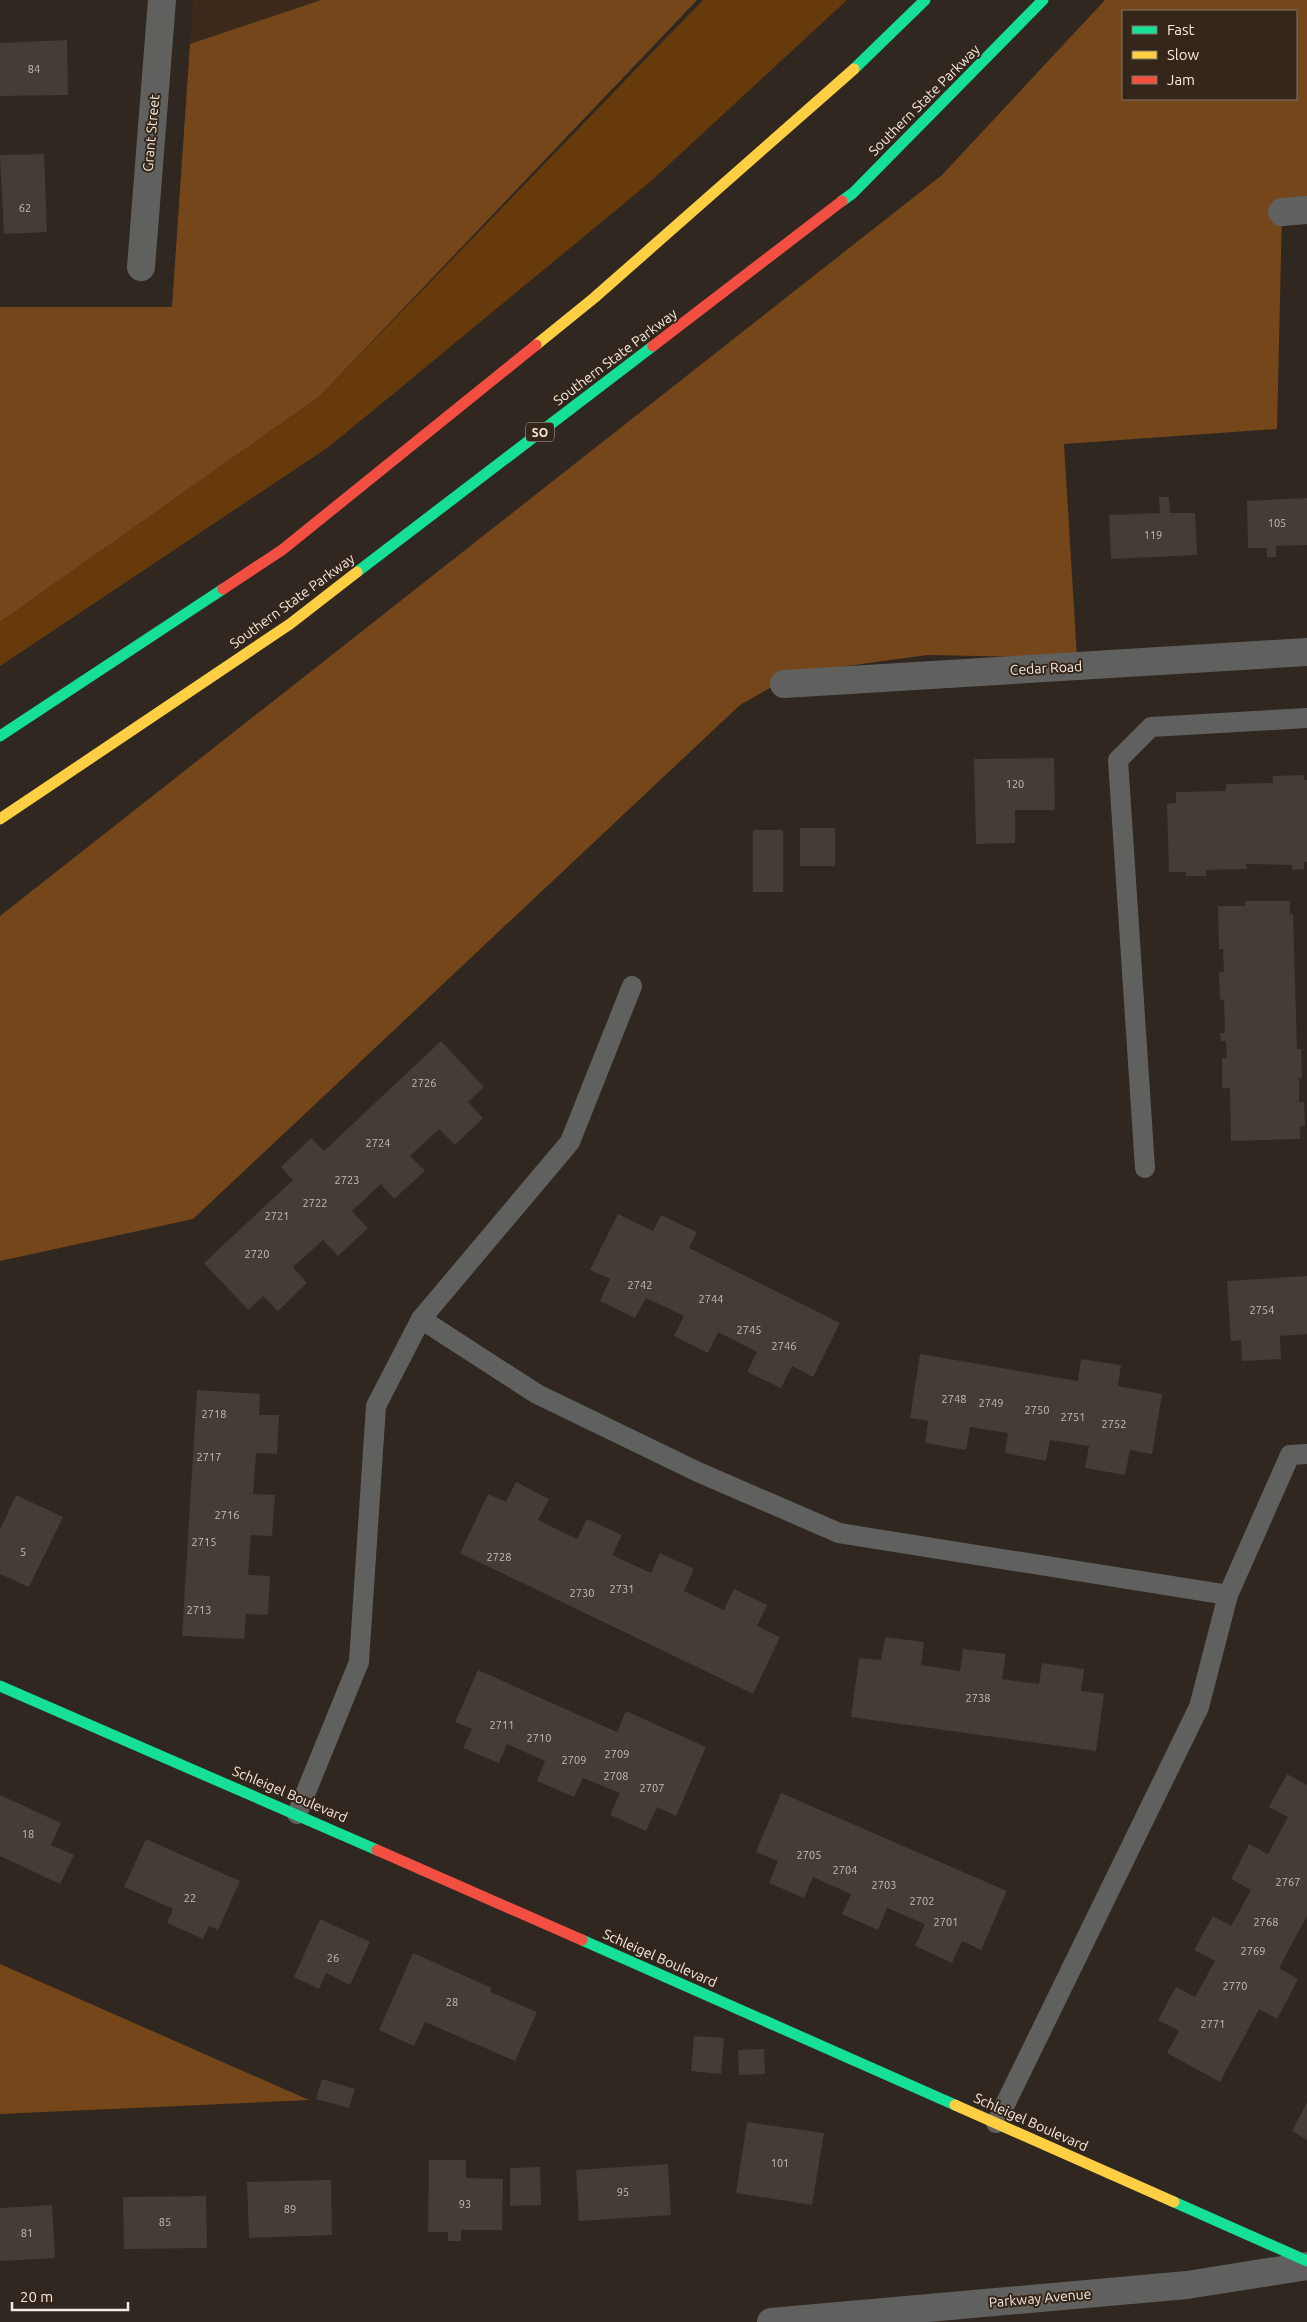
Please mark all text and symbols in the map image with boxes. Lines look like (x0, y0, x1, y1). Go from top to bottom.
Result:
legend (1122, 10, 1297, 100)
text: Fast (1167, 21, 1195, 38)
street label: Southern State Parkway (865, 41, 983, 159)
text: Slow (1167, 46, 1200, 63)
house number: 84 (28, 63, 40, 75)
text: Jam (1167, 71, 1195, 88)
street label: Grant Street (140, 93, 162, 172)
house number: 62 (19, 202, 31, 214)
street label: Southern State Parkway (550, 305, 680, 409)
road number: SO (526, 422, 554, 442)
house number: 105 (1268, 517, 1286, 529)
house number: 119 (1144, 529, 1162, 541)
street label: Southern State Parkway (227, 550, 358, 652)
street label: Cedar Road (1009, 658, 1083, 678)
house number: 120 (1006, 778, 1024, 790)
house number: 2726 (412, 1077, 436, 1089)
house number: 2724 (366, 1137, 390, 1149)
house number: 2723 (335, 1174, 359, 1186)
house number: 2722 (303, 1197, 327, 1209)
house number: 2721 (265, 1210, 289, 1222)
house number: 2720 (245, 1248, 269, 1260)
house number: 2742 (628, 1279, 652, 1291)
house number: 2744 (699, 1293, 723, 1305)
house number: 2754 (1250, 1304, 1274, 1316)
house number: 2745 (737, 1324, 761, 1336)
house number: 2746 (772, 1340, 796, 1352)
house number: 2748 (942, 1393, 966, 1405)
house number: 2749 (979, 1397, 1003, 1409)
house number: 2750 (1025, 1404, 1049, 1416)
house number: 2718 (202, 1408, 226, 1420)
house number: 2751 (1061, 1411, 1085, 1423)
house number: 2752 (1102, 1418, 1126, 1430)
house number: 2717 (197, 1451, 221, 1463)
house number: 2716 (215, 1509, 239, 1521)
house number: 2715 (192, 1536, 216, 1548)
house number: 5 (20, 1546, 26, 1558)
house number: 2728 (487, 1551, 511, 1563)
house number: 2731 (610, 1583, 634, 1595)
house number: 2730 (570, 1587, 594, 1599)
house number: 2713 (187, 1604, 211, 1616)
house number: 2738 (966, 1692, 990, 1704)
house number: 2711 (490, 1719, 514, 1731)
house number: 2710 (527, 1732, 551, 1744)
house number: 2709 (605, 1748, 629, 1760)
house number: 2709 (562, 1754, 586, 1766)
street label: Schleigel Boulevard (230, 1763, 350, 1825)
house number: 2708 (604, 1770, 628, 1782)
house number: 2707 (640, 1782, 664, 1794)
house number: 18 (22, 1828, 34, 1840)
house number: 2705 (797, 1849, 821, 1861)
house number: 2704 (833, 1864, 857, 1876)
house number: 2767 (1276, 1876, 1300, 1888)
house number: 2703 (872, 1879, 896, 1891)
house number: 22 (184, 1892, 196, 1904)
house number: 2702 (910, 1895, 934, 1907)
house number: 2701 (934, 1916, 958, 1928)
house number: 2768 (1254, 1916, 1278, 1928)
street label: Schleigel Boulevard (600, 1926, 720, 1990)
house number: 2769 (1241, 1945, 1265, 1957)
house number: 26 (327, 1952, 339, 1964)
house number: 2770 (1223, 1980, 1247, 1992)
house number: 28 (446, 1996, 458, 2008)
house number: 2771 (1201, 2018, 1225, 2030)
street label: Schleigel Boulevard (971, 2090, 1091, 2154)
house number: 101 (771, 2157, 789, 2169)
house number: 95 (617, 2186, 629, 2198)
house number: 93 (459, 2198, 471, 2210)
house number: 89 (284, 2203, 296, 2215)
house number: 85 (159, 2216, 171, 2228)
house number: 81 (21, 2227, 33, 2239)
scale bar (12, 2280, 129, 2312)
street label: Parkway Avenue (988, 2286, 1092, 2310)
text: 20 m (20, 2288, 53, 2305)

